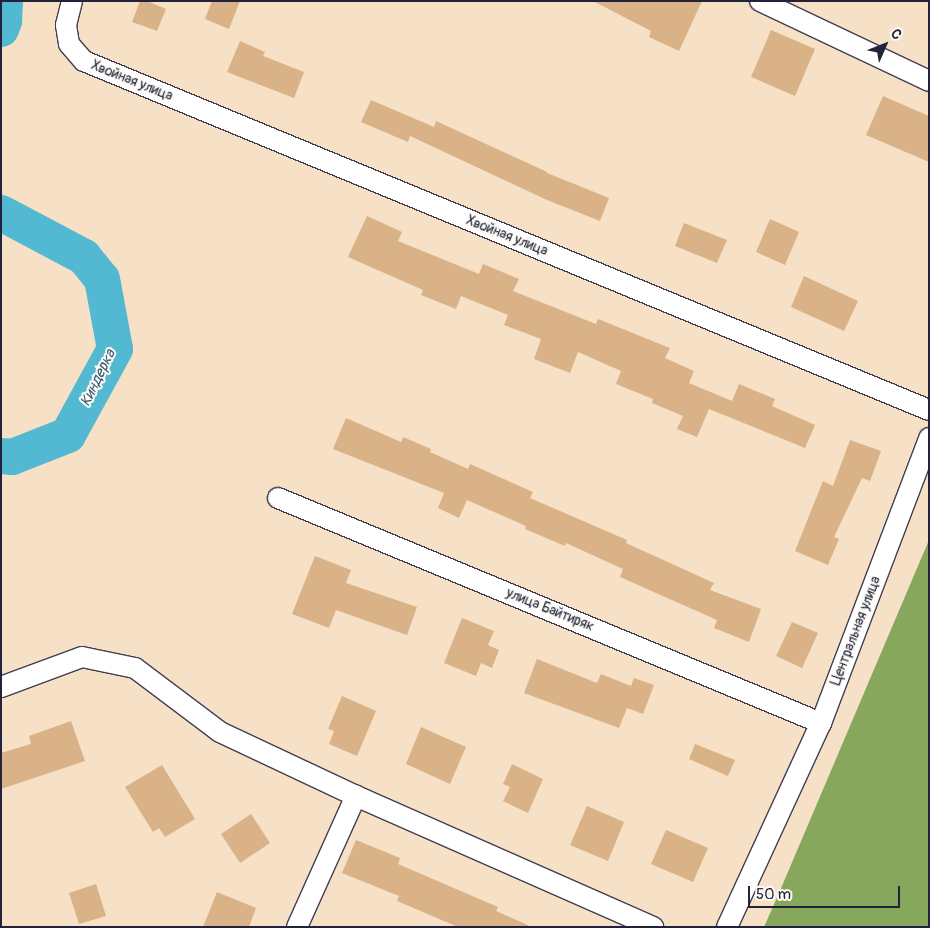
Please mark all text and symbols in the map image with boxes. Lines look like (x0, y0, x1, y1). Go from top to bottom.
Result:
north arrow (860, 20, 910, 70)
text: С (887, 25, 905, 43)
street label: Хвойная улица (89, 57, 175, 105)
street label: Хвойная улица (464, 212, 550, 260)
water label: Киндерка (77, 347, 119, 409)
street label: Центральная улица (827, 574, 885, 688)
street label: улица Байтиряк (504, 585, 596, 635)
scale bar (750, 876, 902, 908)
text: 50 m (756, 885, 791, 904)

